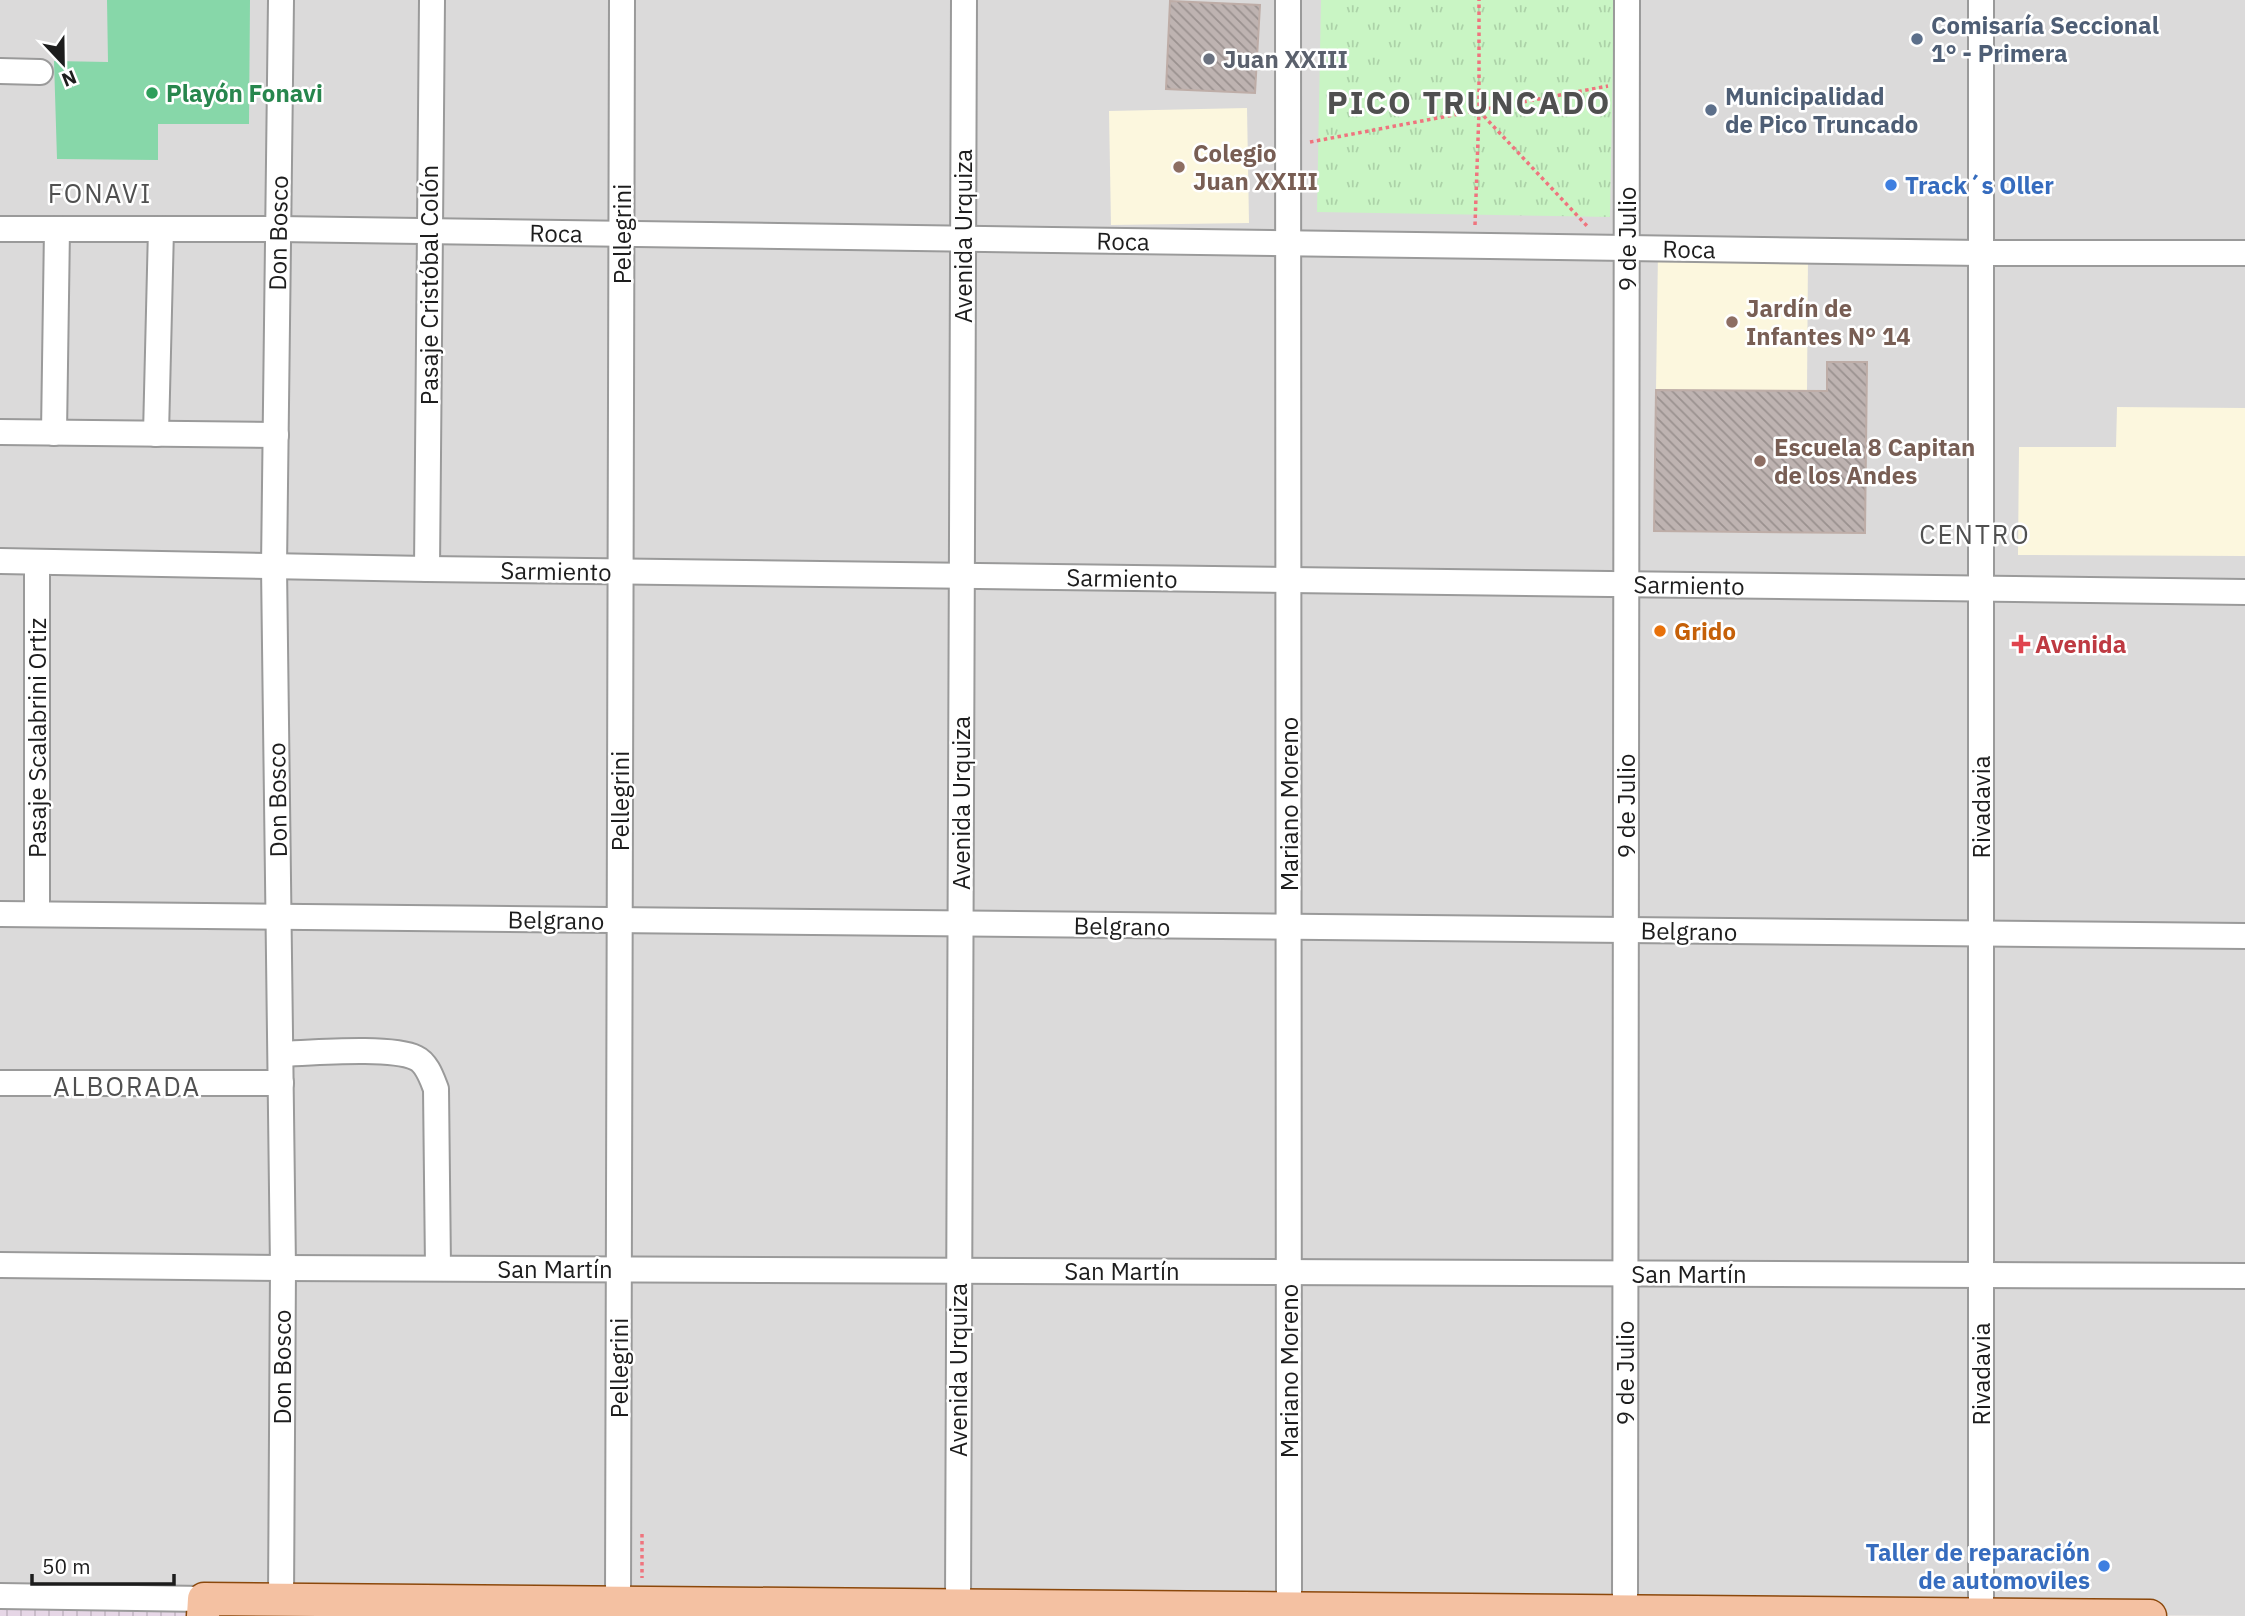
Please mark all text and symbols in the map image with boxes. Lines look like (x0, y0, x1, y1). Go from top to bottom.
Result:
place label: Comisaría Seccional 1° - Primera (1931, 9, 2159, 69)
north arrow (28, 28, 98, 98)
marker: Comisaría Seccional 1° - Primera (1909, 31, 1925, 47)
place label: Juan XXIII (1223, 43, 1348, 75)
marker: Juan XXIII (1201, 51, 1217, 67)
text: N (58, 65, 80, 92)
place label: Playón Fonavi (166, 77, 323, 109)
place label: Municipalidad de Pico Truncado (1725, 80, 1918, 140)
district label: PICO TRUNCADO (1327, 81, 1611, 123)
marker: Playón Fonavi (144, 85, 160, 101)
marker: Municipalidad de Pico Truncado (1703, 102, 1719, 118)
place label: Colegio Juan XXIII (1193, 137, 1318, 197)
street label: Avenida Urquiza (947, 149, 979, 323)
marker: Colegio Juan XXIII (1171, 159, 1187, 175)
street label: Pasaje Cristóbal Colón (413, 165, 445, 405)
place label: Track´s Oller (1905, 169, 2054, 201)
street label: Don Bosco (261, 175, 295, 291)
district label: FONAVI (48, 176, 152, 210)
marker: Track´s Oller (1883, 177, 1899, 193)
street label: Pellegrini (606, 184, 638, 284)
street label: 9 de Julio (1611, 187, 1643, 291)
street label: Roca (529, 217, 583, 249)
street label: Roca (1096, 225, 1150, 257)
street label: Roca (1662, 233, 1716, 265)
place label: Jardín de Infantes N° 14 (1746, 292, 1911, 352)
marker: Jardín de Infantes N° 14 (1724, 314, 1740, 330)
place label: Escuela 8 Capitan de los Andes (1774, 431, 1975, 491)
marker: Escuela 8 Capitan de los Andes (1752, 453, 1768, 469)
district label: CENTRO (1919, 517, 2031, 551)
street label: Sarmiento (500, 554, 612, 588)
street label: Sarmiento (1066, 561, 1178, 595)
street label: Sarmiento (1633, 568, 1745, 602)
place label: Grido (1674, 615, 1736, 647)
street label: Pasaje Scalabrini Ortiz (21, 618, 53, 858)
marker: Grido (1652, 623, 1668, 639)
place label: Avenida (2035, 628, 2126, 660)
marker: Avenida (2013, 636, 2029, 652)
street label: Avenida Urquiza (945, 716, 977, 890)
street label: Mariano Moreno (1273, 717, 1305, 891)
street label: Don Bosco (260, 742, 294, 858)
street label: Pellegrini (604, 751, 636, 851)
street label: 9 de Julio (1610, 754, 1642, 858)
street label: Rivadavia (1965, 755, 1997, 858)
street label: Belgrano (507, 903, 605, 937)
street label: Belgrano (1073, 909, 1171, 943)
street label: Belgrano (1640, 914, 1738, 948)
district label: ALBORADA (53, 1069, 201, 1103)
street label: San Martín (497, 1253, 613, 1285)
street label: San Martín (1064, 1255, 1180, 1287)
street label: San Martín (1631, 1258, 1747, 1290)
street label: Avenida Urquiza (942, 1283, 974, 1457)
street label: Mariano Moreno (1273, 1284, 1305, 1458)
street label: Don Bosco (266, 1309, 298, 1425)
street label: Pellegrini (603, 1318, 635, 1418)
street label: 9 de Julio (1609, 1321, 1641, 1425)
street label: Rivadavia (1965, 1322, 1997, 1425)
place label: Taller de reparación de automoviles (1866, 1536, 2090, 1596)
scale bar (32, 1542, 173, 1586)
text: 50 m (42, 1552, 91, 1580)
marker: Taller de reparación de automoviles (2096, 1558, 2112, 1574)

